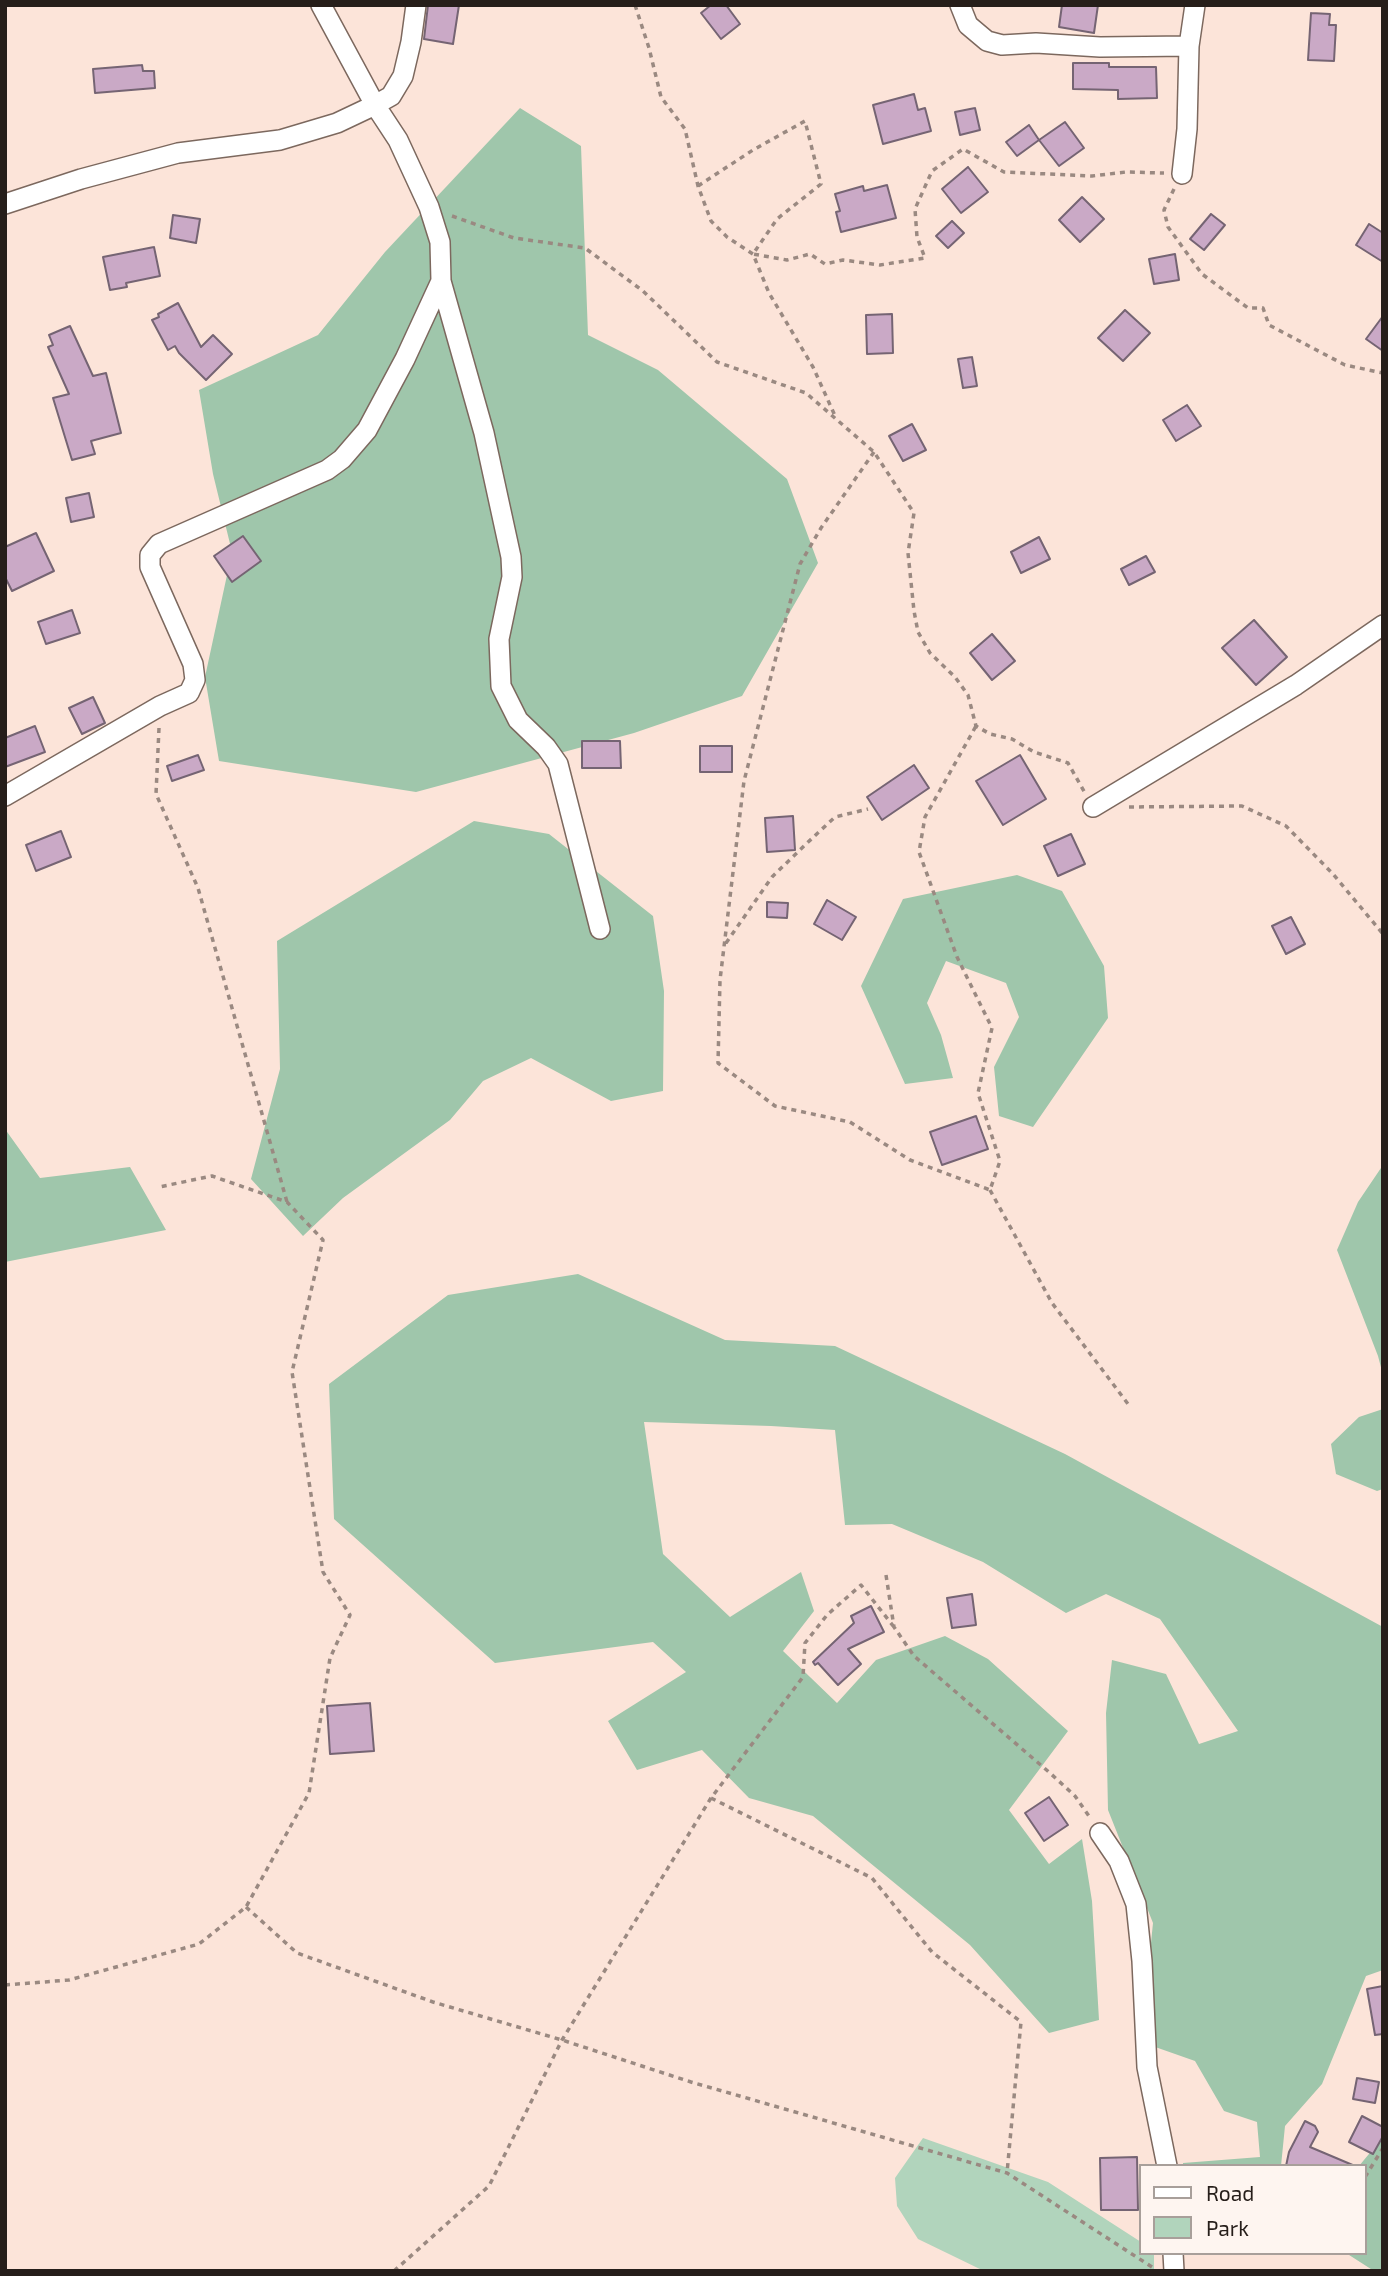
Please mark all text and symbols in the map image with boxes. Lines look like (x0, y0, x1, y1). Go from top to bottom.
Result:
legend (1140, 2164, 1367, 2255)
text: Road (1206, 2180, 1254, 2205)
text: Park (1206, 2215, 1249, 2240)

